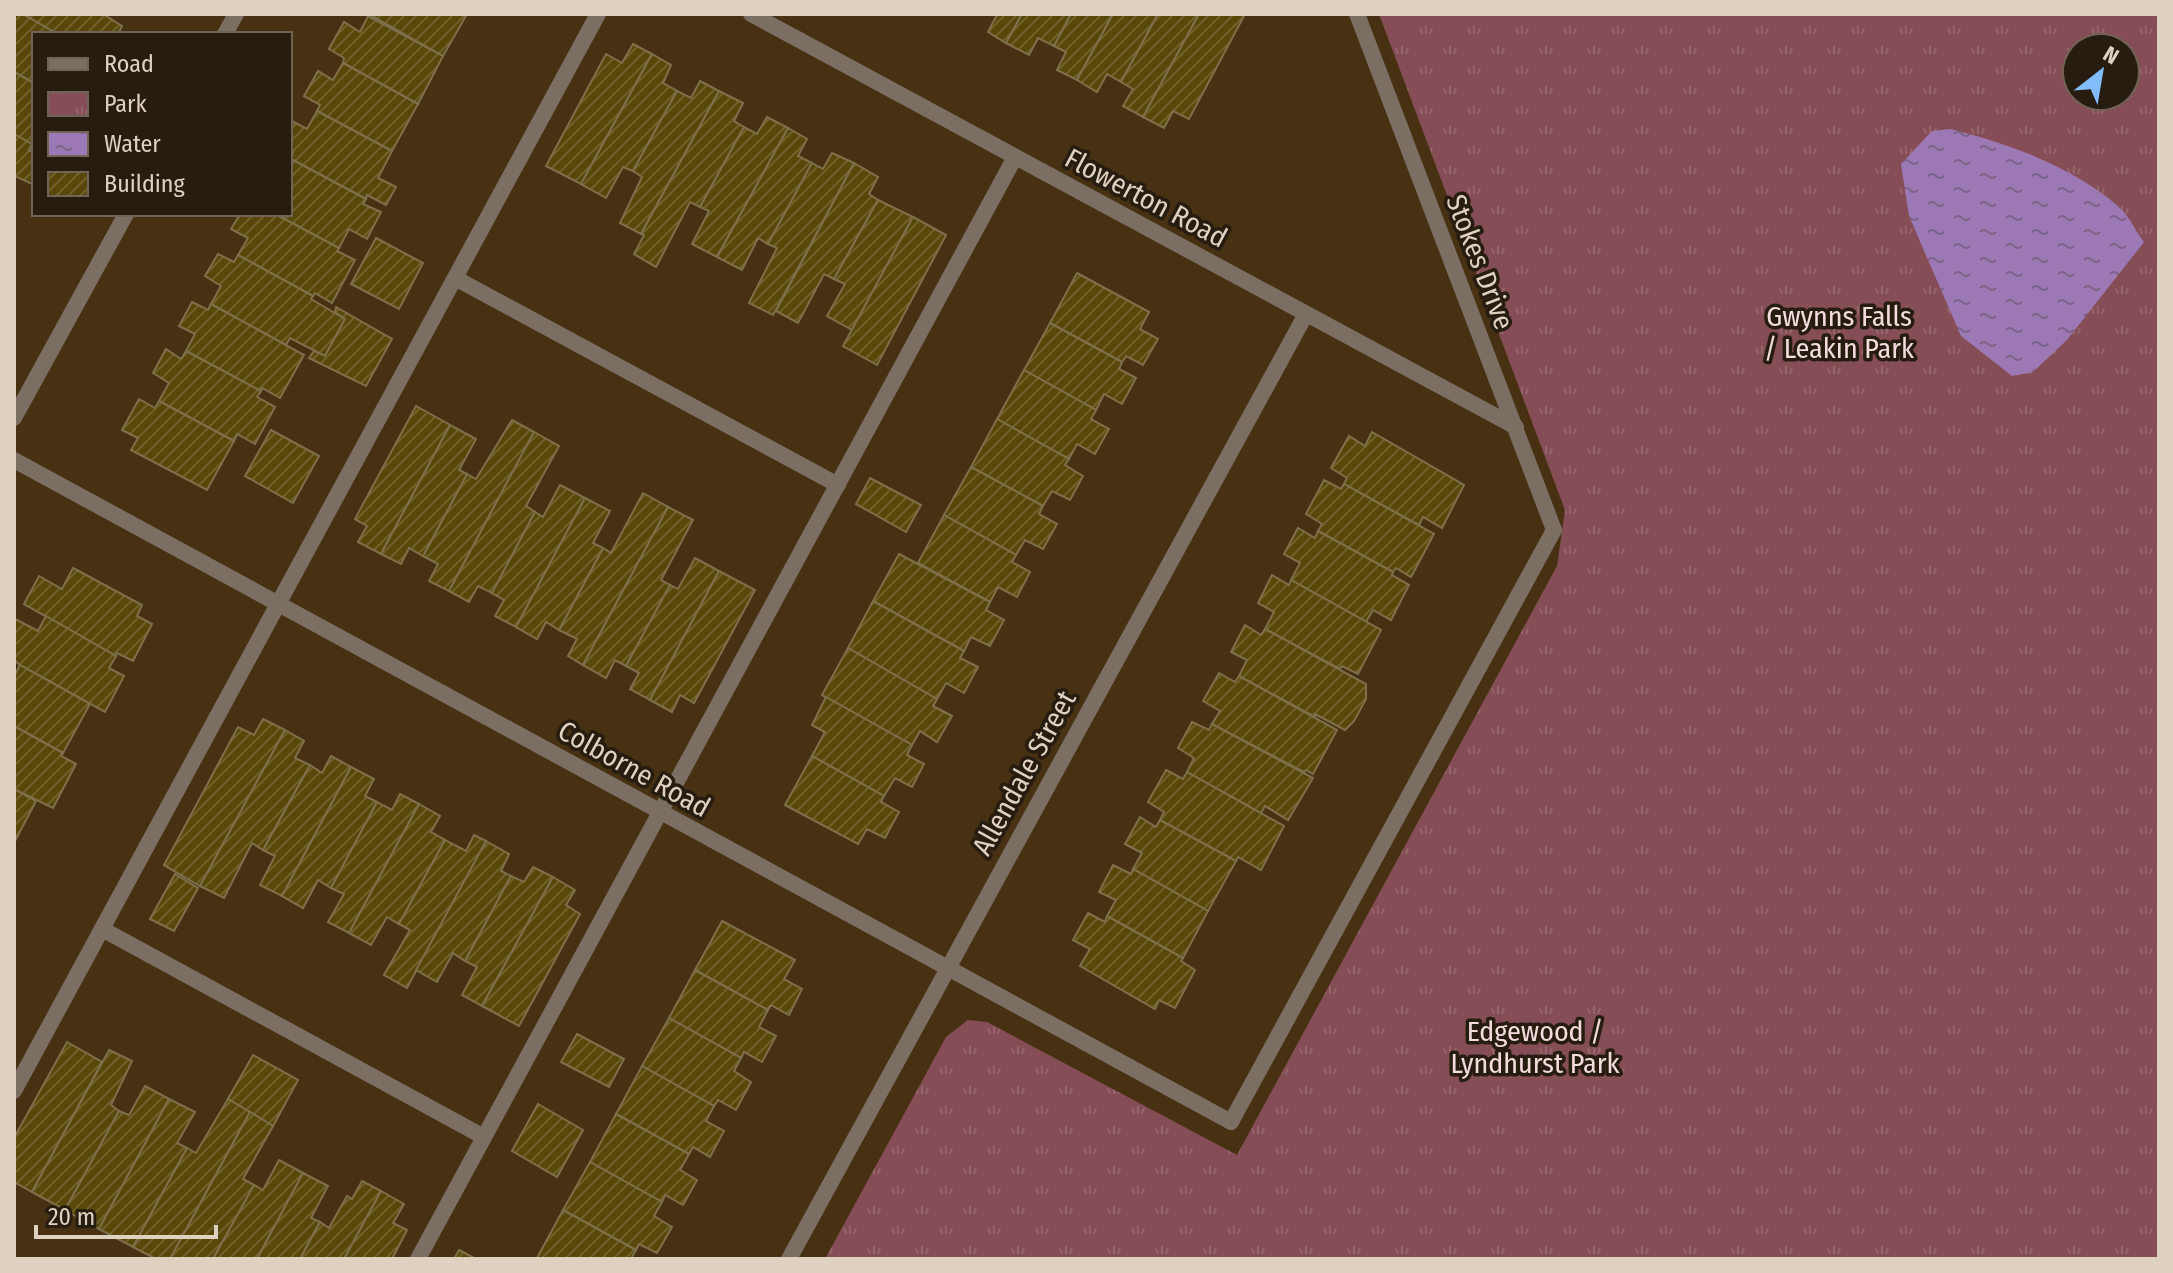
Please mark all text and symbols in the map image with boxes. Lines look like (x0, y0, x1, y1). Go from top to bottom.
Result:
legend (32, 32, 292, 216)
north arrow (2061, 32, 2141, 112)
text: N (2098, 40, 2124, 70)
text: Road (104, 50, 154, 78)
text: Park (104, 90, 147, 118)
text: Water (104, 130, 161, 158)
street label: Flowerton Road (1059, 141, 1233, 255)
text: Building (104, 170, 186, 198)
street label: Stokes Drive (1439, 190, 1521, 334)
park label: Gwynns Falls / Leakin Park (1764, 300, 1915, 365)
street label: Allendale Street (965, 684, 1083, 861)
street label: Colborne Road (552, 714, 716, 824)
park label: Edgewood / Lyndhurst Park (1450, 1015, 1620, 1080)
scale bar (36, 1189, 216, 1239)
text: 20 m (48, 1203, 95, 1231)

